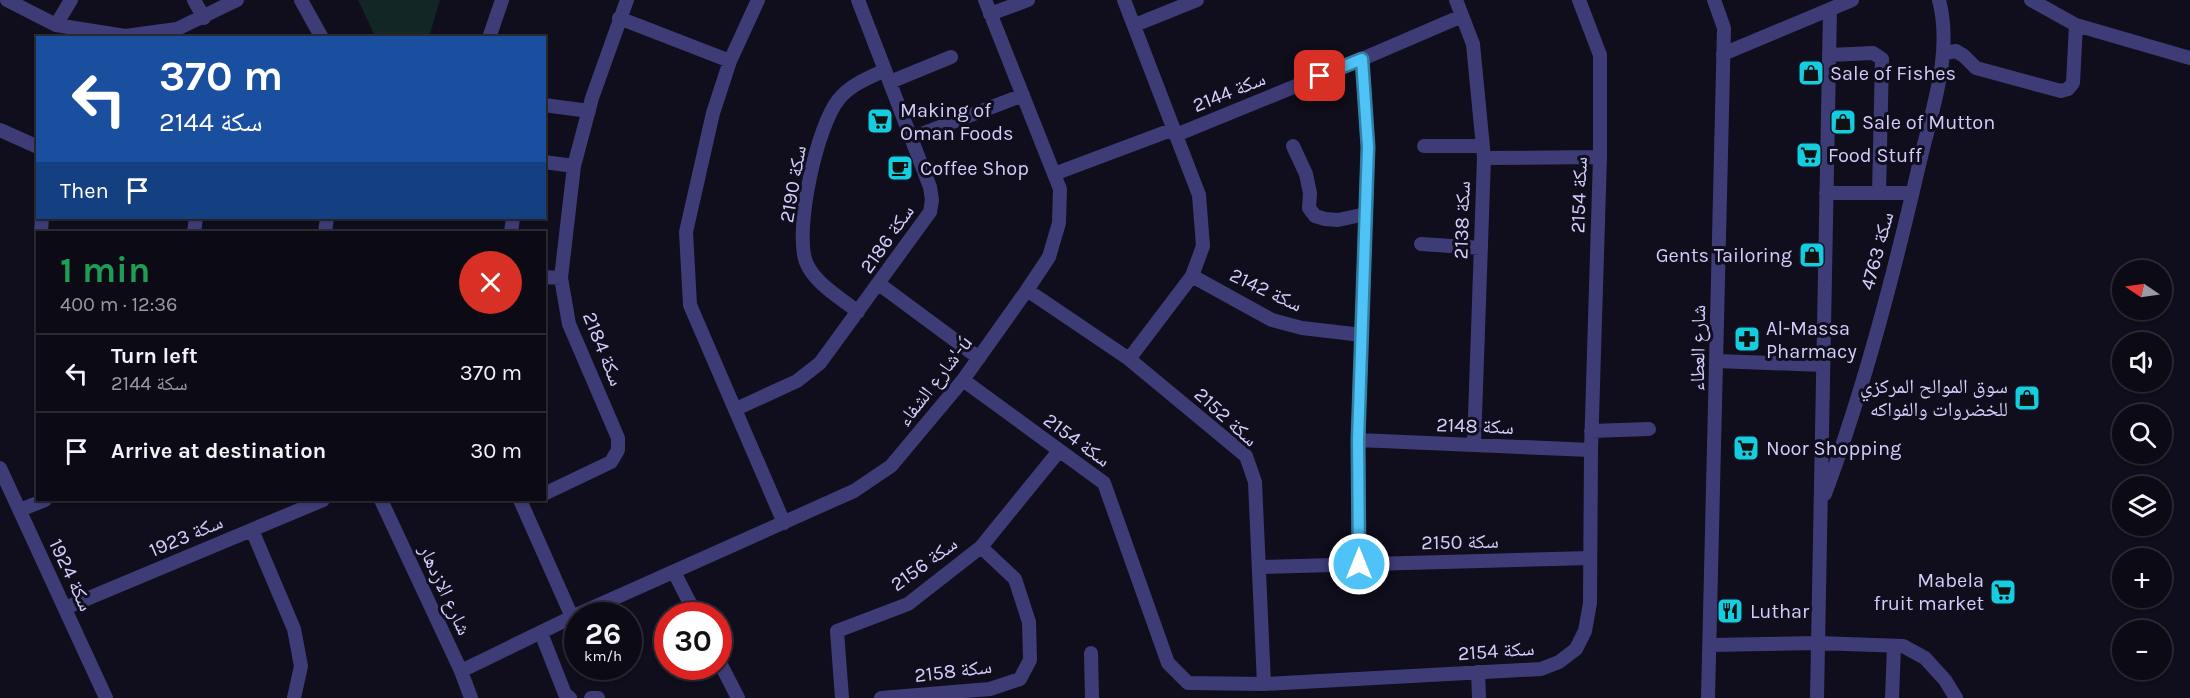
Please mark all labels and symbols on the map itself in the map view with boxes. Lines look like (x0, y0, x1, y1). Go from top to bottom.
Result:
pin (1294, 50, 1345, 101)
shop icon: Sale of Fishes (1796, 58, 1826, 88)
place label: Sale of Fishes (1830, 62, 1956, 85)
street label: سكة 2144 (1189, 67, 1269, 117)
place label: Making of Oman Foods (900, 99, 1014, 145)
supermarket icon: Making of Oman Foods (865, 106, 895, 136)
shop icon: Sale of Mutton (1828, 107, 1858, 137)
place label: Sale of Mutton (1862, 111, 1995, 134)
supermarket icon: Food Stuff (1794, 140, 1824, 170)
street label: سكة 2190 (775, 144, 811, 224)
place label: Food Stuff (1828, 144, 1922, 167)
cafe icon: Coffee Shop (885, 153, 915, 183)
street label: سكة 2154 (1566, 156, 1592, 234)
place label: Coffee Shop (920, 157, 1029, 180)
street label: سكة 2138 (1449, 180, 1475, 260)
street label: سكة 2186 (855, 200, 919, 278)
street label: سكة 4763 (1856, 209, 1898, 293)
shop icon: Gents Tailoring (1797, 240, 1827, 270)
place label: Gents Tailoring (1656, 244, 1792, 267)
north arrow (2112, 260, 2172, 320)
street label: سكة 2142 (1226, 263, 1306, 317)
street label: شارع العطاء (1686, 305, 1711, 391)
street label: سكة 2184 (578, 309, 628, 389)
place label: Al-Massa Pharmacy (1766, 317, 1857, 363)
pharmacy icon: Al-Massa Pharmacy (1732, 324, 1762, 354)
street label: شارع الشفاء'-ú (893, 331, 978, 431)
place label: سوق الموالح المركزي للخضروات والفواكه (1860, 375, 2008, 421)
street label: سكة 2152 (1190, 383, 1262, 451)
shop icon: سوق الموالح المركزي للخضروات والفواكه (2012, 383, 2042, 413)
street label: سكة 2154 (1039, 408, 1115, 472)
street label: سكة 2148 (1436, 413, 1514, 439)
supermarket icon: Noor Shopping (1731, 433, 1761, 463)
place label: Noor Shopping (1766, 437, 1901, 460)
street label: سكة 1923 (146, 510, 226, 562)
street label: سكة 2150 (1421, 530, 1499, 554)
street label: سكة 2156 (886, 532, 962, 596)
position arrow (1327, 532, 1391, 596)
street label: سكة 1924 (44, 535, 98, 615)
street label: شارع الازدهار (413, 540, 476, 639)
place label: Mabela fruit market (1874, 569, 1984, 615)
supermarket icon: Mabela fruit market (1988, 577, 2018, 607)
restaurant icon: Luthar (1715, 596, 1745, 626)
place label: Luthar (1750, 600, 1810, 623)
speed limit sign: 30 (654, 602, 732, 680)
street label: سكة 2154 (1457, 637, 1535, 665)
street label: سكة 2158 (913, 655, 993, 687)

